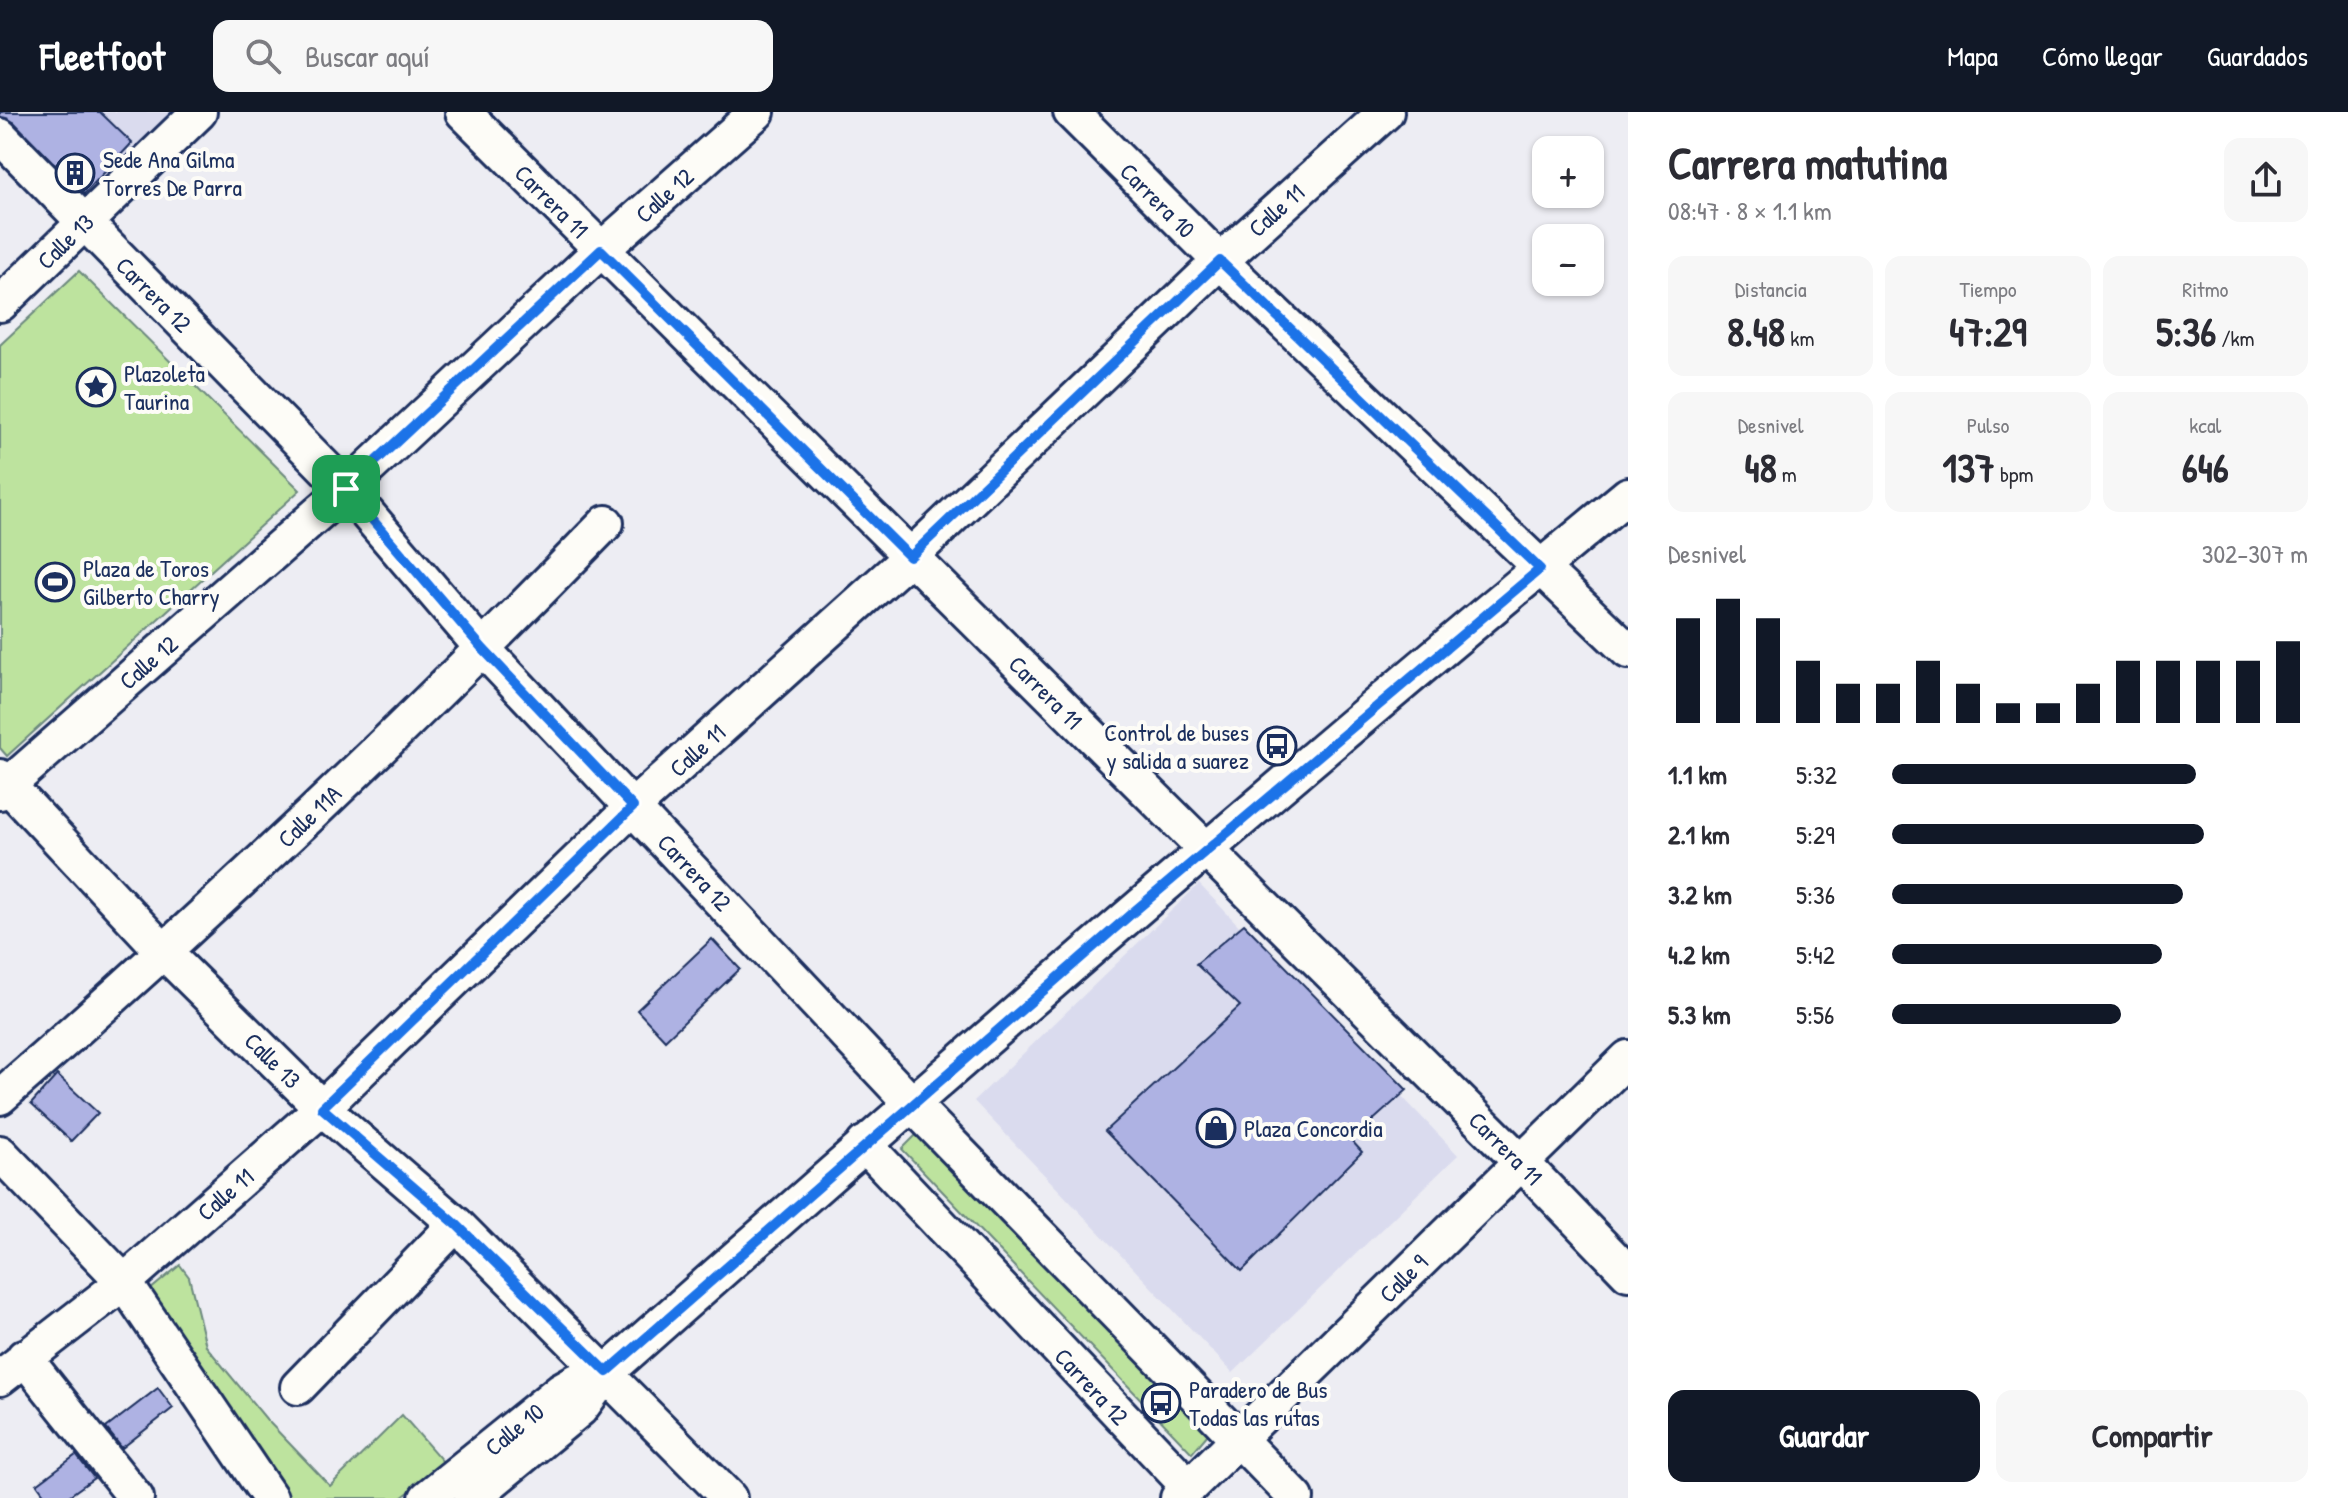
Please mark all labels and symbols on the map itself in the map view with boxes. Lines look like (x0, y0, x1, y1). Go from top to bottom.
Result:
place label: Sede Ana Gilma Torres De Parra (103, 143, 242, 203)
building icon: Sede Ana Gilma Torres De Parra (54, 152, 96, 194)
street label: Carrera 10 (1113, 155, 1203, 245)
street label: Carrera 11 (508, 157, 596, 245)
street label: Calle 12 (628, 160, 700, 230)
street label: Calle 11 (1241, 176, 1311, 244)
street label: Calle 13 (30, 206, 100, 276)
street label: Carrera 12 (109, 249, 199, 339)
place label: Plazoleta Taurina (124, 357, 205, 417)
place icon: Plazoleta Taurina (75, 366, 117, 408)
pin (312, 455, 380, 523)
place label: Plaza de Toros Gilberto Charry (83, 552, 220, 612)
sports icon: Plaza de Toros Gilberto Charry (34, 561, 76, 603)
street label: Calle 12 (112, 628, 184, 696)
street label: Carrera 11 (1002, 648, 1090, 736)
street label: Calle 11 (662, 716, 732, 784)
place label: Control de buses y salida a suarez (1104, 716, 1249, 776)
bus stop icon: Control de buses y salida a suarez (1256, 725, 1298, 767)
street label: Calle 11A (270, 778, 348, 854)
street label: Carrera 12 (651, 826, 739, 918)
street label: Calle 13 (238, 1025, 308, 1095)
street label: Carrera 11 (1462, 1104, 1550, 1192)
shop icon: Plaza Concordia (1195, 1107, 1237, 1149)
place label: Plaza Concordia (1244, 1112, 1383, 1144)
street label: Calle 11 (190, 1160, 260, 1228)
street label: Calle 9 (1372, 1246, 1435, 1309)
street label: Carrera 12 (1048, 1340, 1136, 1432)
place label: Paradero de Bus Todas las rutas (1189, 1373, 1327, 1433)
bus stop icon: Paradero de Bus Todas las rutas (1140, 1382, 1182, 1424)
street label: Calle 10 (478, 1395, 550, 1463)

